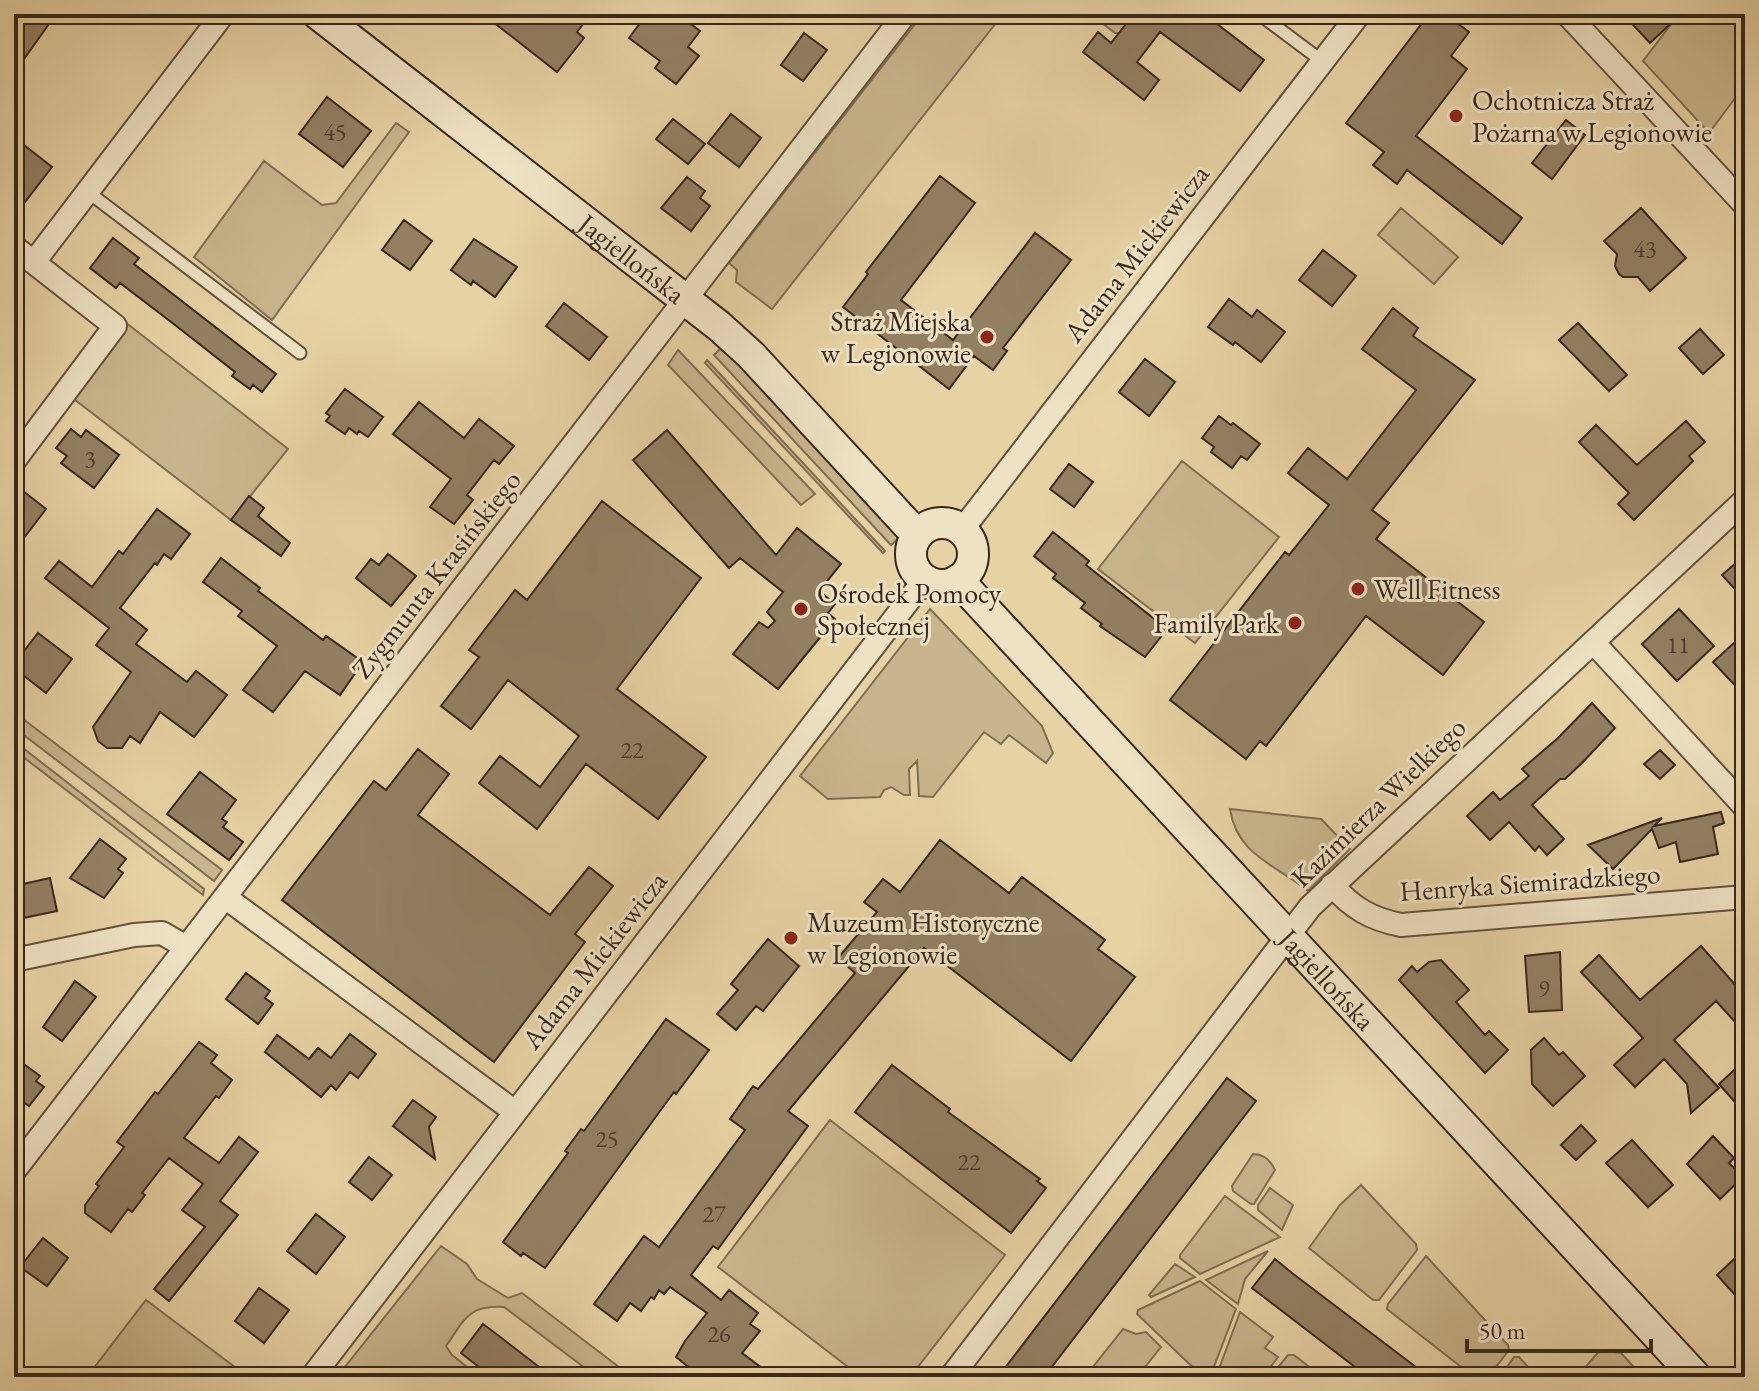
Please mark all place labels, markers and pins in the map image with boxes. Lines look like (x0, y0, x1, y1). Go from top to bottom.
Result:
place label: Ochotnicza Straż Pożarna w Legionowie (1472, 82, 1712, 150)
marker: Ochotnicza Straż Pożarna w Legionowie (1447, 107, 1465, 125)
place label: Straż Miejska w Legionowie (821, 303, 972, 371)
marker: Straż Miejska w Legionowie (978, 328, 996, 346)
place label: Well Fitness (1374, 571, 1501, 607)
place label: Ośrodek Pomocy Społecznej (817, 575, 1002, 643)
marker: Well Fitness (1349, 580, 1367, 598)
marker: Ośrodek Pomocy Społecznej (792, 600, 810, 618)
place label: Family Park (1153, 605, 1280, 641)
marker: Family Park (1286, 614, 1304, 632)
place label: Muzeum Historyczne w Legionowie (807, 904, 1040, 972)
marker: Muzeum Historyczne w Legionowie (782, 929, 800, 947)

